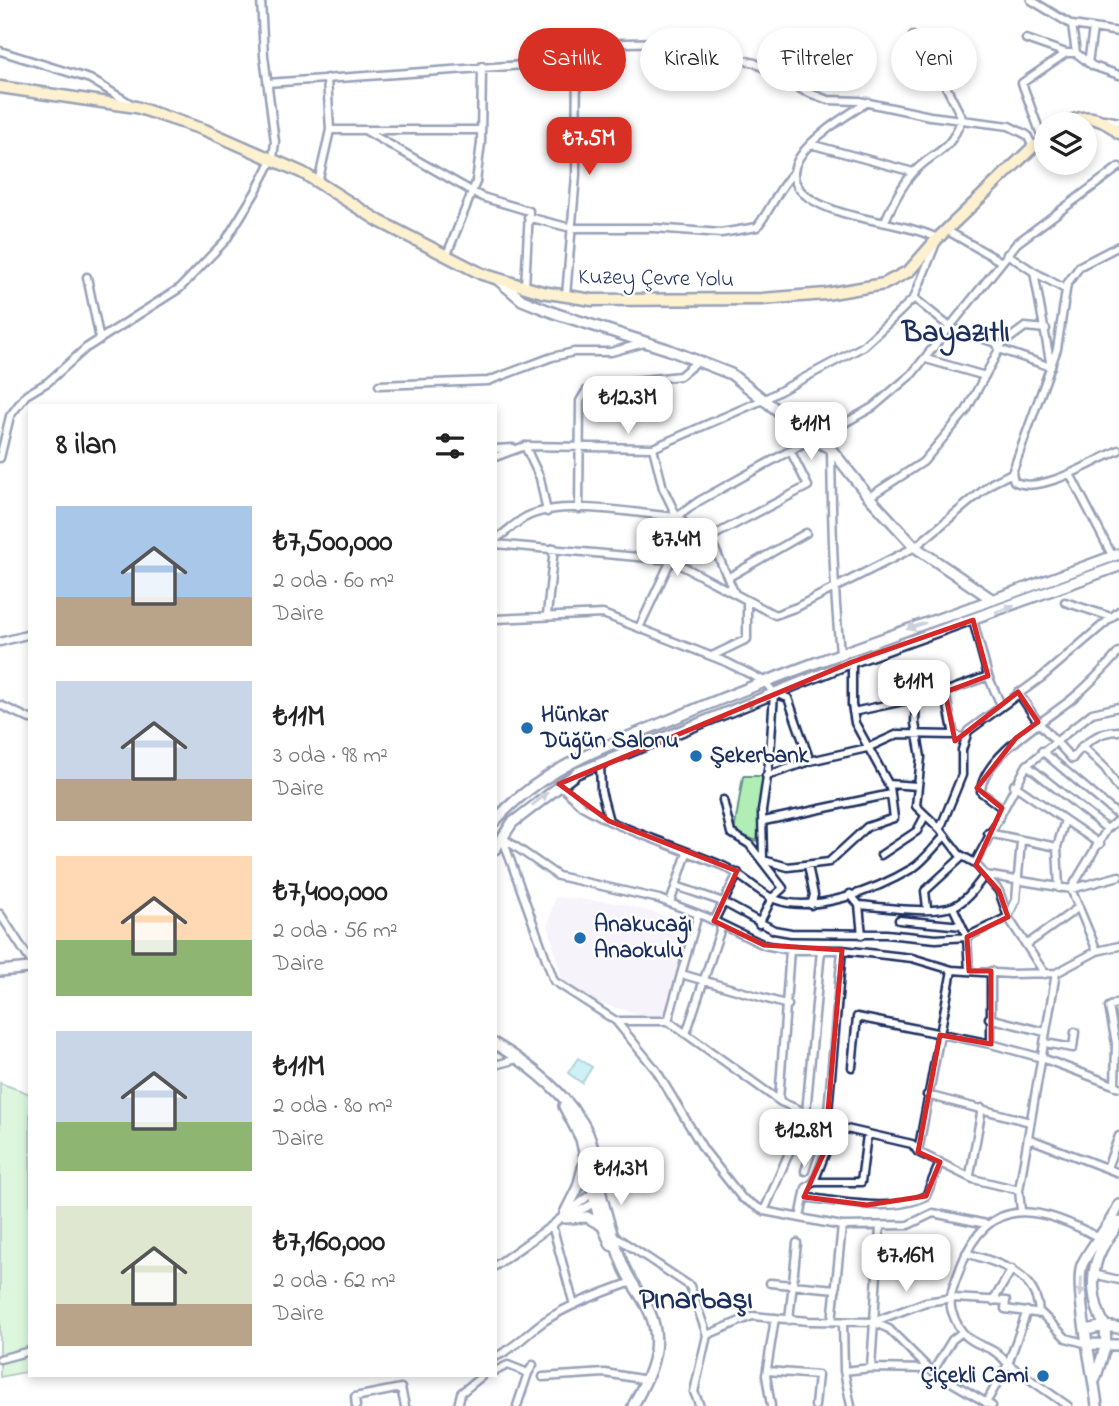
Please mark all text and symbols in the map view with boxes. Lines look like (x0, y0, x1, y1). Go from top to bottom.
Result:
chip: Satılık (518, 28, 626, 91)
chip: Kiralık (640, 28, 743, 91)
chip: Filtreler (757, 28, 877, 91)
chip: Yeni (891, 28, 977, 91)
map controls (1034, 112, 1097, 175)
button: layers (1034, 112, 1097, 175)
pin: ₺7.5M (540, 118, 638, 177)
text: ₺7.5M (563, 123, 615, 156)
street label: Kuzey Çevre Yolu (578, 261, 734, 299)
district label: Bayazıtlı (900, 312, 1010, 356)
pin: ₺12.3M (571, 376, 685, 436)
text: ₺12.3M (599, 382, 657, 415)
pin: ₺11M (770, 402, 852, 462)
text: ₺11M (791, 408, 831, 441)
text: 8 ilan (56, 424, 116, 468)
icon: filters (431, 427, 469, 465)
pin: ₺7.4M (628, 518, 726, 578)
text: ₺7,500,000 (273, 521, 393, 565)
text: ₺7.4M (652, 524, 702, 557)
icon: home (112, 534, 196, 618)
text: 2 oda · 60 m² (273, 565, 394, 598)
text: Daire (273, 598, 324, 631)
one-way arrow (995, 603, 1016, 614)
one-way arrow (905, 621, 926, 632)
pin: ₺11M (873, 660, 955, 720)
text: ₺11M (894, 666, 934, 699)
text: ₺11M (273, 696, 325, 740)
place label: Hünkar Düğün Salonu (540, 699, 679, 760)
one-way arrow (736, 699, 757, 710)
icon: home (112, 709, 196, 793)
marker: Hünkar Düğün Salonu (519, 720, 535, 736)
text: 3 oda · 98 m² (273, 740, 388, 773)
place label: Şekerbank (710, 740, 809, 773)
marker: Şekerbank (688, 748, 704, 764)
text: Daire (273, 773, 324, 806)
one-way arrow (531, 791, 549, 806)
text: ₺7,400,000 (273, 871, 388, 915)
icon: home (112, 884, 196, 968)
place label: Anakucağı Anaokulu (594, 909, 692, 968)
text: 2 oda · 56 m² (273, 915, 398, 948)
marker: Anakucağı Anaokulu (572, 930, 588, 946)
text: Daire (273, 948, 324, 981)
text: ₺11M (273, 1046, 325, 1090)
icon: home (112, 1059, 196, 1143)
text: 2 oda · 80 m² (273, 1090, 393, 1123)
pin: ₺12.8M (747, 1110, 861, 1169)
text: ₺12.8M (775, 1115, 833, 1148)
text: Daire (273, 1123, 324, 1156)
pin: ₺11.3M (564, 1148, 678, 1207)
text: ₺11.3M (594, 1153, 648, 1186)
text: ₺7,160,000 (273, 1221, 385, 1265)
icon: home (112, 1234, 196, 1318)
pin: ₺7.16M (849, 1234, 963, 1294)
text: ₺7.16M (877, 1240, 935, 1273)
text: 2 oda · 62 m² (273, 1265, 396, 1298)
one-way arrow (1075, 1276, 1086, 1298)
district label: Pınarbaşı (639, 1279, 753, 1323)
text: Daire (273, 1298, 324, 1331)
place label: Çiçekli Cami (921, 1360, 1029, 1393)
marker: Çiçekli Cami (1035, 1368, 1051, 1384)

